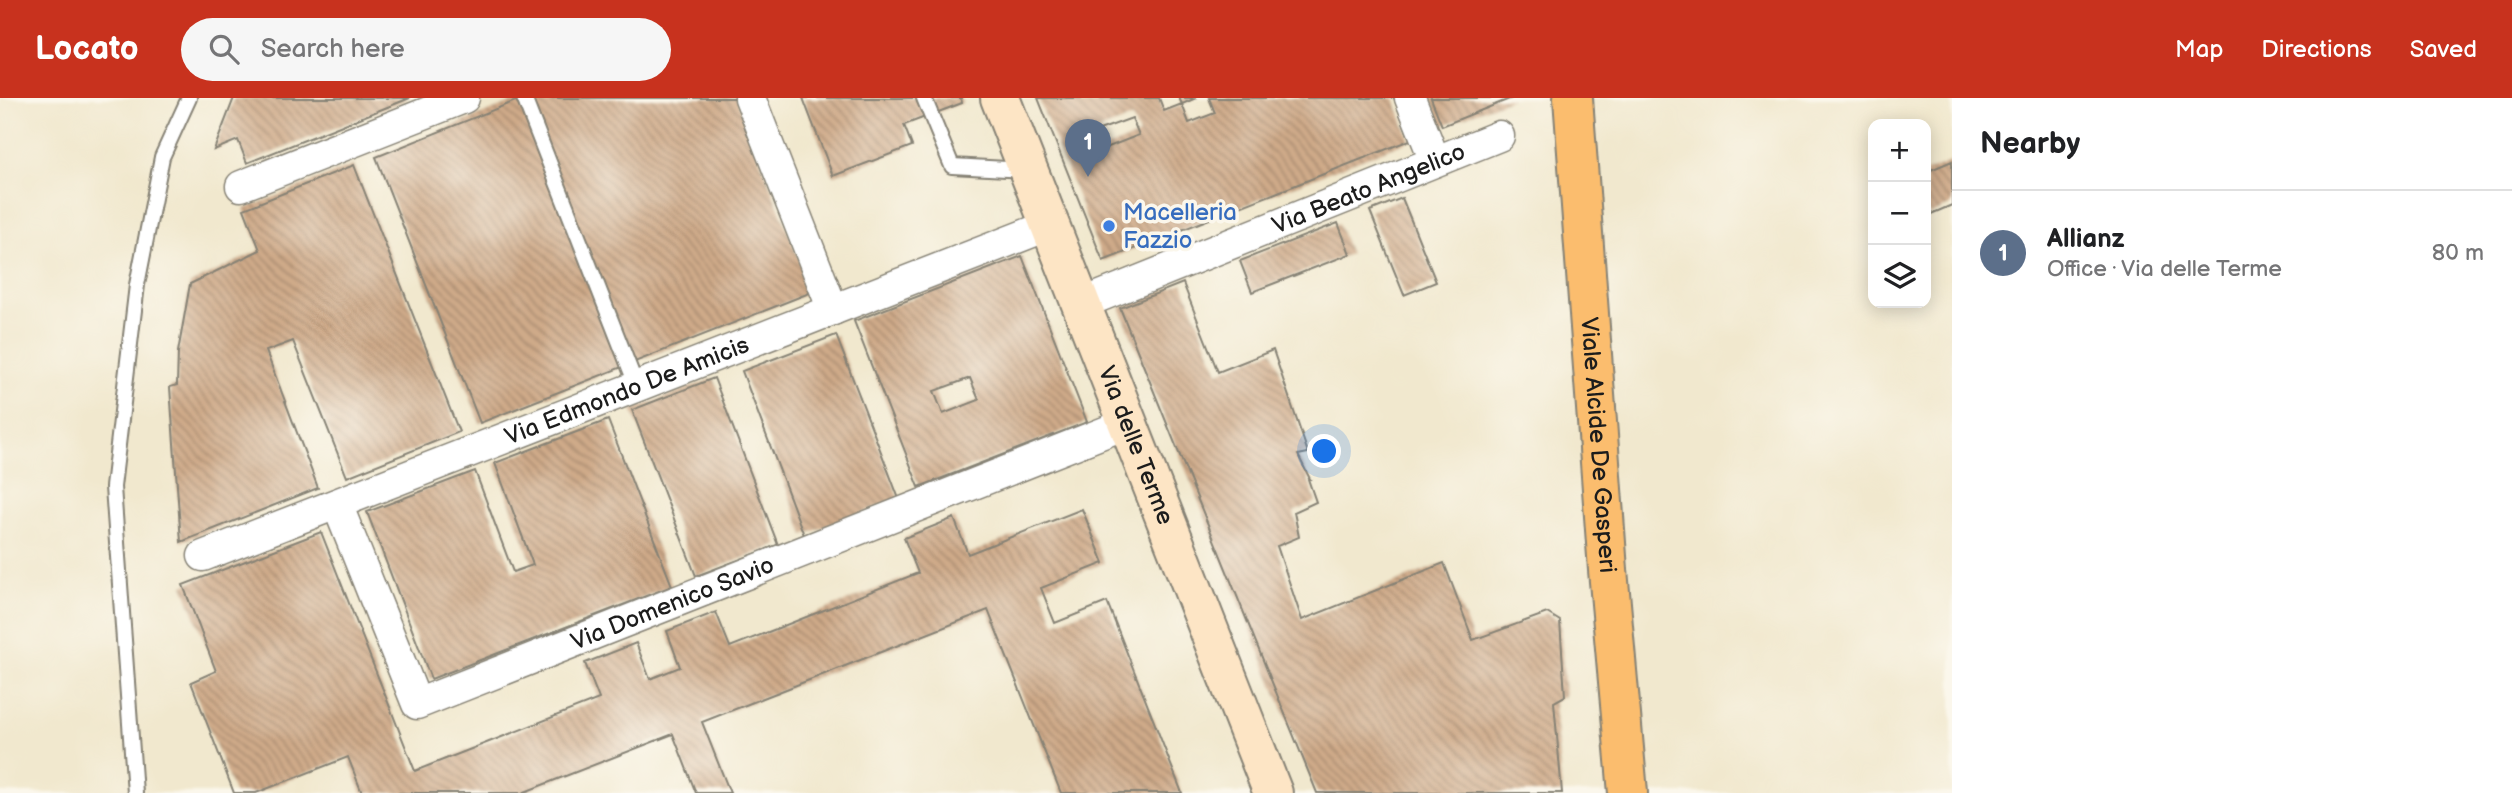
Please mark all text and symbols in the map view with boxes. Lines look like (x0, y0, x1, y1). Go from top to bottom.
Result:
search box (181, 18, 671, 81)
text: Locato (35, 29, 139, 69)
icon: search (205, 30, 243, 68)
text: Search here (261, 34, 405, 65)
text: Map (2175, 35, 2223, 64)
text: Directions (2261, 35, 2372, 64)
text: Saved (2410, 35, 2477, 64)
pin: 1 (1065, 119, 1111, 177)
map controls (1868, 119, 1931, 308)
button: + (1868, 119, 1931, 182)
text: Nearby (1980, 126, 2080, 162)
street label: Via Beato Angelico (1268, 137, 1469, 240)
button: − (1868, 182, 1931, 245)
place label: Macelleria Fazzio (1123, 198, 1237, 255)
marker: Macelleria Fazzio (1101, 218, 1117, 234)
text: Allianz (2047, 224, 2124, 255)
text: 1 (1998, 239, 2008, 267)
text: 80 m (2432, 239, 2484, 267)
button: layers (1868, 245, 1931, 308)
text: Office · Via delle Terme (2047, 255, 2282, 283)
street label: Viale Alcide De Gasperi (1575, 316, 1623, 574)
street label: Via Edmondo De Amicis (501, 330, 753, 451)
street label: Via delle Terme (1092, 362, 1181, 529)
your location (1307, 434, 1341, 468)
street label: Via Domenico Savio (567, 550, 778, 656)

